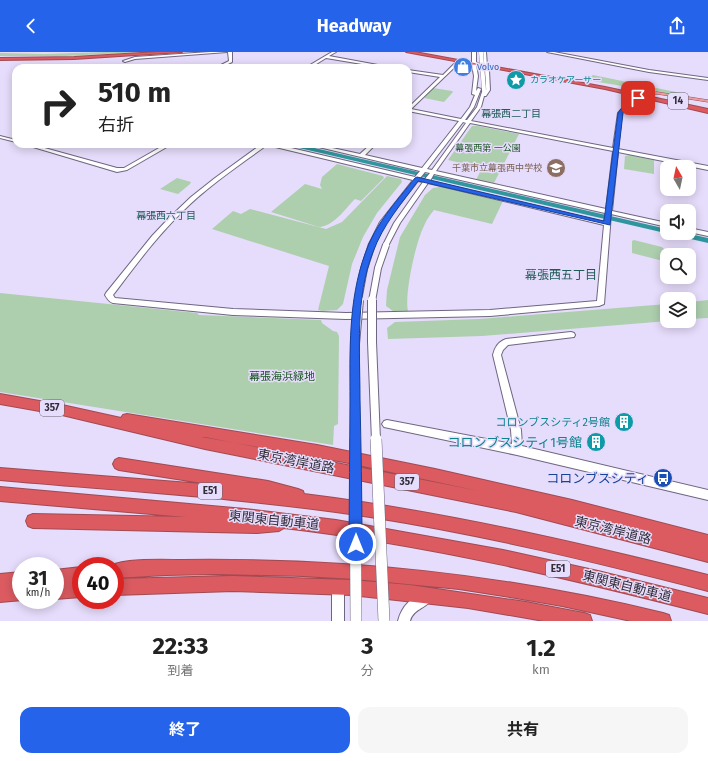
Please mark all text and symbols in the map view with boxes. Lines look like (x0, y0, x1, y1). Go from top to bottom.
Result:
icon: back (20, 15, 42, 37)
text: Headway (317, 15, 391, 37)
icon: share (666, 15, 688, 37)
shop icon: Volvo (452, 56, 474, 78)
place label: Volvo (477, 62, 499, 72)
place icon: カラオケアーサー (505, 69, 527, 91)
place label: カラオケアーサー (530, 75, 601, 85)
text: 510 m (98, 76, 171, 109)
icon: right (32, 80, 84, 132)
pin (621, 81, 655, 115)
icon: arrive (627, 87, 649, 109)
road number: 14 (668, 93, 688, 109)
district label: 幕張西二丁目 (481, 108, 541, 120)
text: 右折 (98, 114, 134, 136)
park label: 幕張西第 一公園 (455, 143, 521, 153)
school or university icon: 千葉市立幕張西中学校 (545, 157, 567, 179)
north arrow (660, 160, 696, 196)
map controls (660, 160, 696, 328)
place label: 千葉市立幕張西中学校 (452, 163, 542, 173)
button: sound (660, 204, 696, 240)
district label: 幕張西六丁目 (136, 210, 196, 222)
button: search (660, 248, 696, 284)
district label: 幕張西五丁目 (525, 268, 597, 282)
button: layers (660, 292, 696, 328)
park label: 幕張海浜緑地 (249, 370, 315, 383)
road number: 357 (40, 400, 64, 416)
building icon: コロンブスシティ2号館 (613, 411, 635, 433)
place label: コロンブスシティ2号館 (496, 416, 610, 429)
building icon: コロンブスシティ1号館 (585, 431, 607, 453)
place label: コロンブスシティ1号館 (448, 435, 582, 450)
street label: 東京湾岸道路 (256, 446, 336, 476)
bus stop icon: コロンブスシティ (652, 467, 674, 489)
place label: コロンブスシティ (546, 471, 649, 486)
road number: 357 (395, 474, 419, 490)
road number: E51 (198, 483, 222, 499)
street label: 東関東自動車道 (228, 508, 320, 532)
street label: 東京湾岸道路 (573, 513, 653, 547)
position arrow (335, 523, 377, 565)
speed limit sign: 40 (72, 557, 124, 609)
road number: E51 (546, 561, 570, 577)
text: 31 (28, 566, 48, 590)
street label: 東関東自動車道 (581, 568, 673, 604)
text: km/h (26, 587, 50, 599)
text: 22:33 (152, 632, 208, 660)
text: 3 (361, 632, 374, 660)
text: 1.2 (526, 634, 556, 662)
text: km (532, 662, 550, 677)
text: 到着 (167, 663, 193, 678)
text: 分 (361, 663, 374, 678)
button: 終了 (20, 707, 350, 753)
button: 共有 (358, 707, 688, 753)

